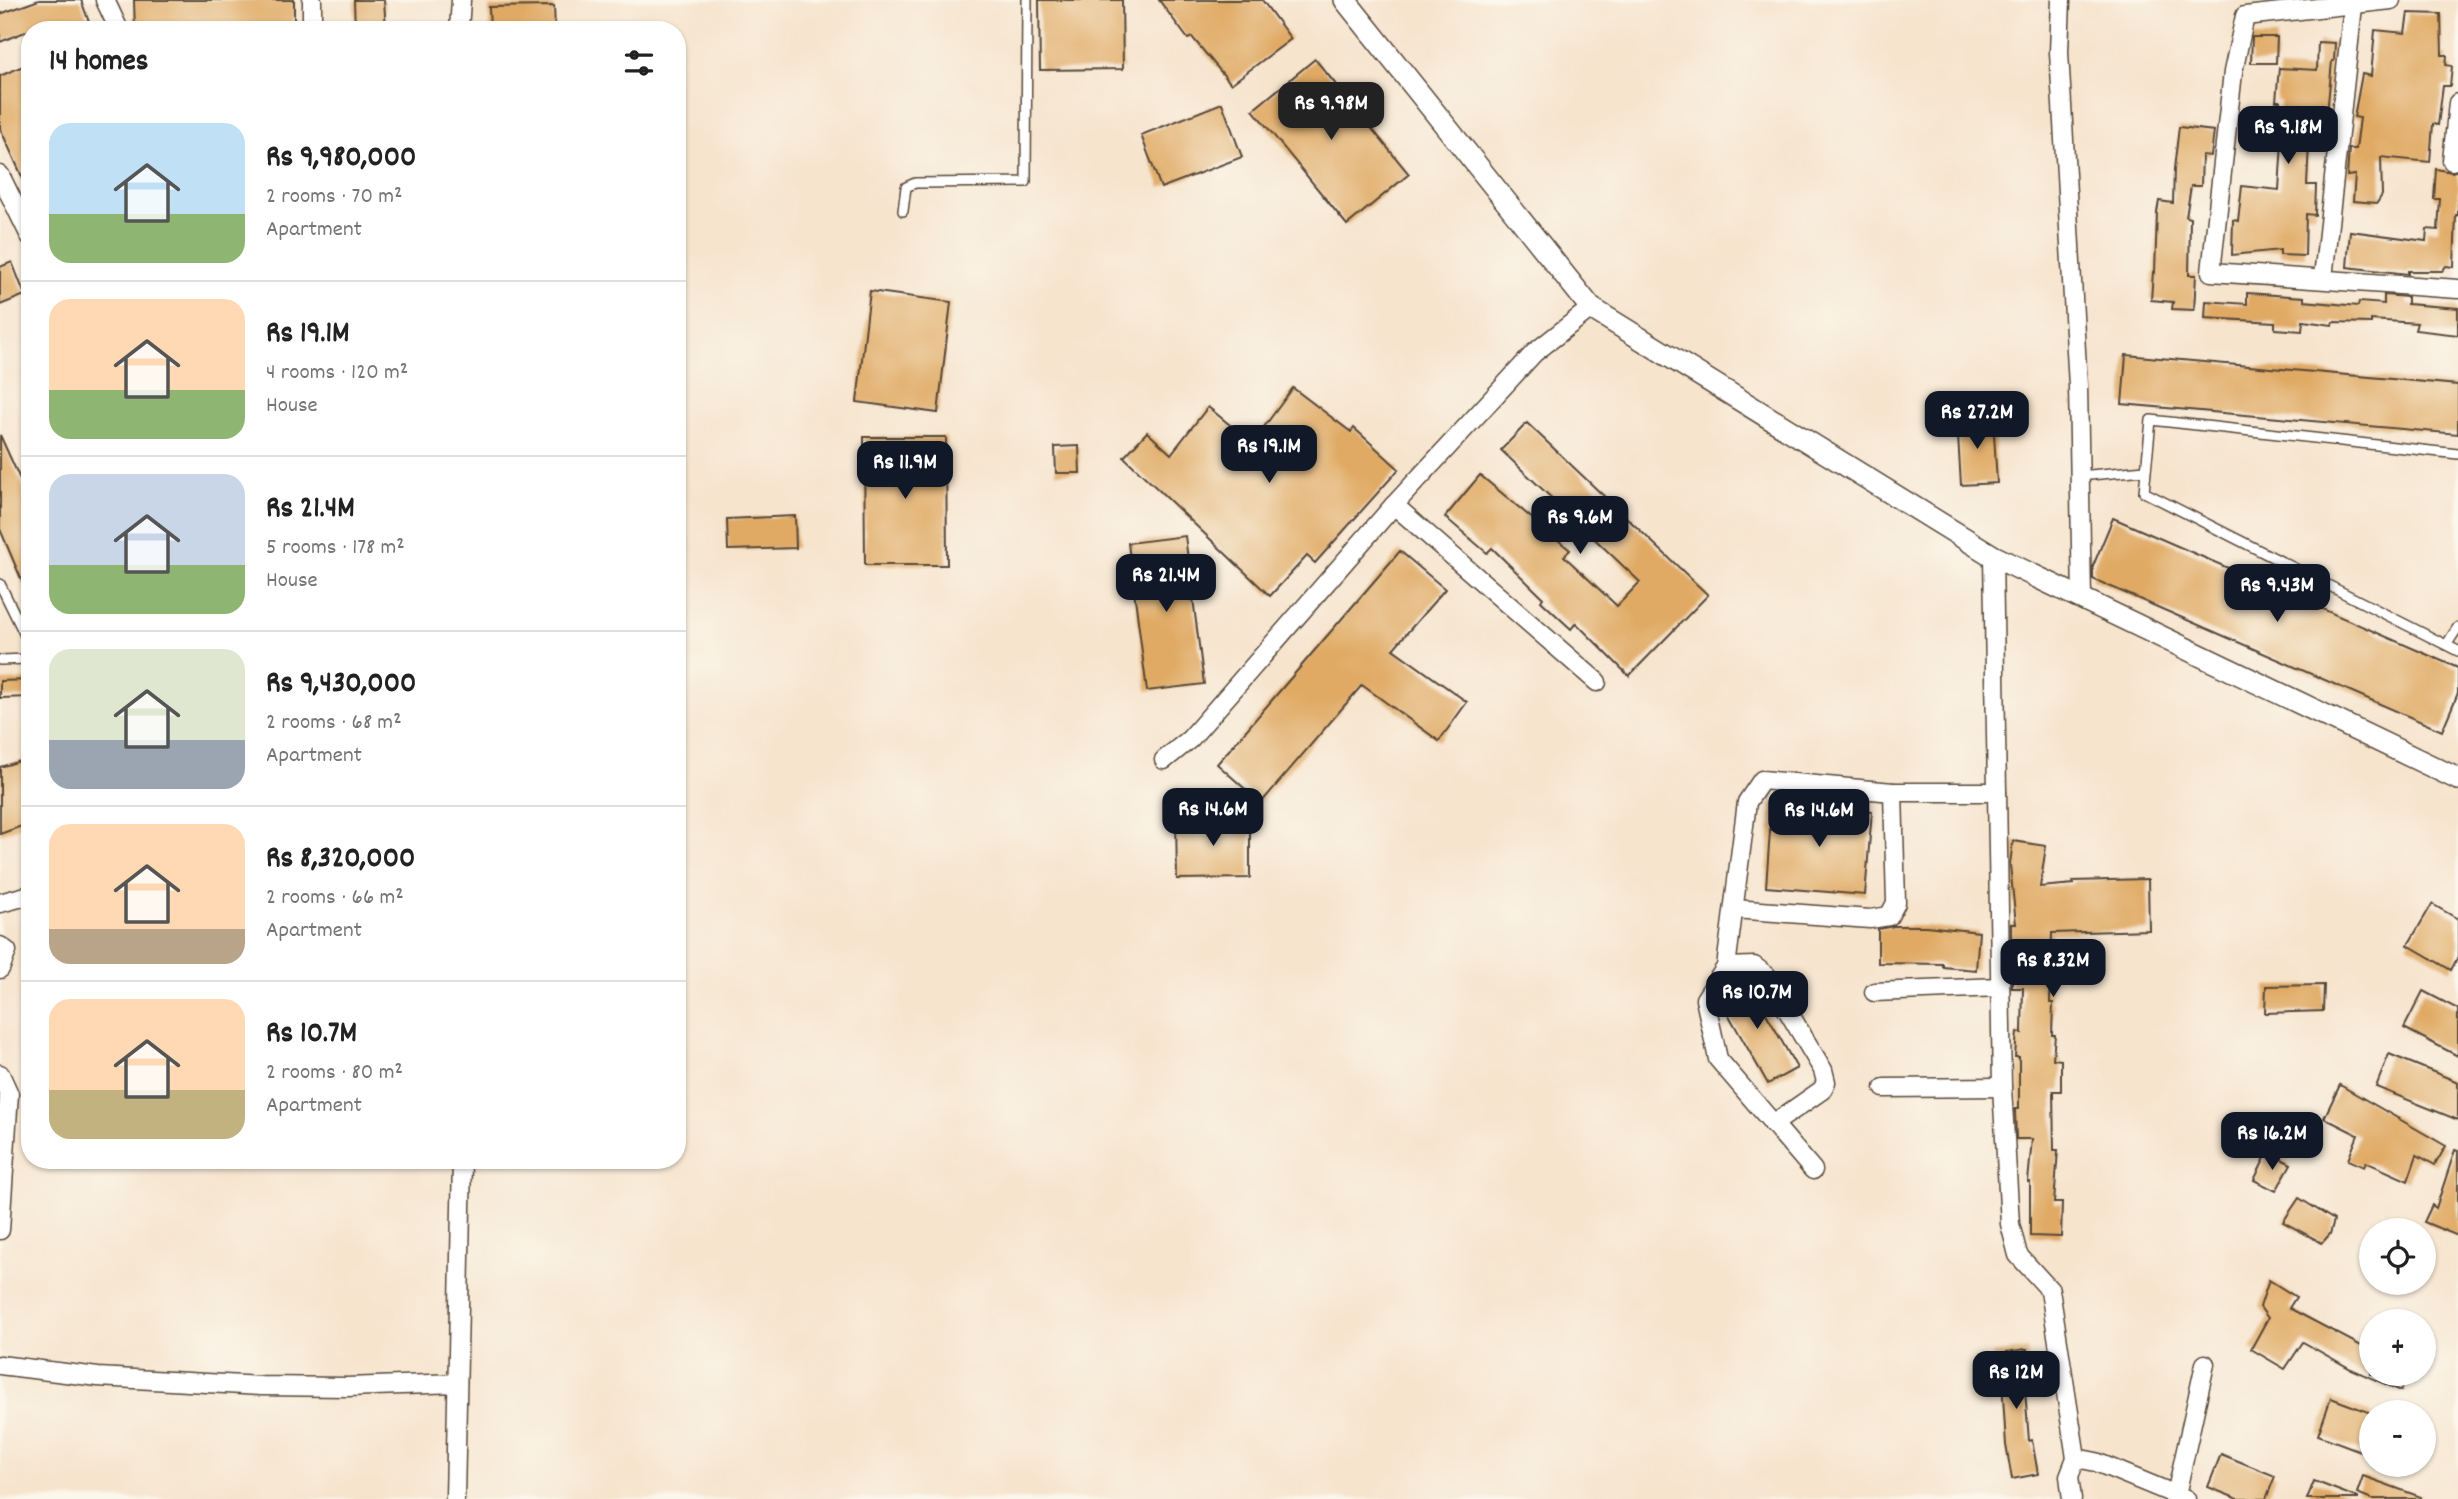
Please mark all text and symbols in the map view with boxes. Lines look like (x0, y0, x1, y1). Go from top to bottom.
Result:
text: 14 homes (49, 42, 148, 85)
icon: filters (620, 44, 658, 82)
pin: Rs 9.98M (1259, 82, 1403, 142)
text: Rs 9.98M (1294, 88, 1368, 121)
pin: Rs 9.18M (2216, 106, 2360, 166)
text: Rs 9.18M (2254, 112, 2322, 145)
text: Rs 9,980,000 (266, 138, 416, 181)
icon: home (105, 151, 189, 235)
text: 2 rooms · 70 m² (266, 181, 402, 214)
text: Apartment (266, 214, 362, 247)
text: Rs 19.1M (266, 314, 350, 357)
icon: home (105, 327, 189, 411)
text: 4 rooms · 120 m² (266, 357, 408, 390)
text: House (266, 390, 318, 423)
pin: Rs 27.2M (1905, 392, 2049, 451)
text: Rs 27.2M (1941, 397, 2013, 430)
pin: Rs 19.1M (1197, 426, 1341, 485)
text: Rs 19.1M (1237, 431, 1301, 464)
pin: Rs 11.9M (833, 442, 977, 501)
text: Rs 11.9M (873, 447, 937, 480)
text: Rs 21.4M (266, 489, 355, 532)
pin: Rs 9.6M (1515, 496, 1645, 556)
icon: home (105, 502, 189, 586)
text: Rs 9.6M (1547, 502, 1613, 535)
text: 5 rooms · 178 m² (266, 532, 405, 565)
pin: Rs 21.4M (1094, 554, 1238, 614)
text: Rs 21.4M (1132, 560, 1200, 593)
pin: Rs 9.43M (2205, 564, 2349, 624)
text: House (266, 565, 318, 598)
text: Rs 9.43M (2240, 570, 2314, 603)
text: Rs 9,430,000 (266, 664, 416, 707)
icon: home (105, 677, 189, 761)
text: 2 rooms · 68 m² (266, 707, 402, 740)
text: Apartment (266, 740, 362, 773)
pin: Rs 14.6M (1141, 788, 1285, 848)
pin: Rs 14.6M (1747, 790, 1891, 849)
text: Rs 14.6M (1178, 794, 1248, 827)
text: Rs 14.6M (1784, 795, 1854, 828)
text: Rs 8,320,000 (266, 839, 415, 882)
icon: home (105, 852, 189, 936)
text: 2 rooms · 66 m² (266, 882, 404, 915)
text: Apartment (266, 915, 362, 948)
pin: Rs 8.32M (1981, 940, 2125, 999)
text: Rs 8.32M (2017, 945, 2089, 978)
pin: Rs 10.7M (1685, 972, 1829, 1031)
text: Rs 10.7M (1722, 977, 1792, 1010)
text: Rs 10.7M (266, 1014, 357, 1057)
icon: home (105, 1027, 189, 1111)
text: 2 rooms · 80 m² (266, 1057, 403, 1090)
text: Apartment (266, 1090, 362, 1123)
pin: Rs 16.2M (2200, 1112, 2344, 1172)
text: Rs 16.2M (2237, 1118, 2307, 1151)
map controls (2359, 1218, 2436, 1477)
button: locate (2359, 1218, 2436, 1295)
button: + (2359, 1309, 2436, 1386)
pin: Rs 12M (1959, 1352, 2073, 1411)
text: Rs 12M (1989, 1357, 2043, 1390)
button: − (2359, 1400, 2436, 1477)

